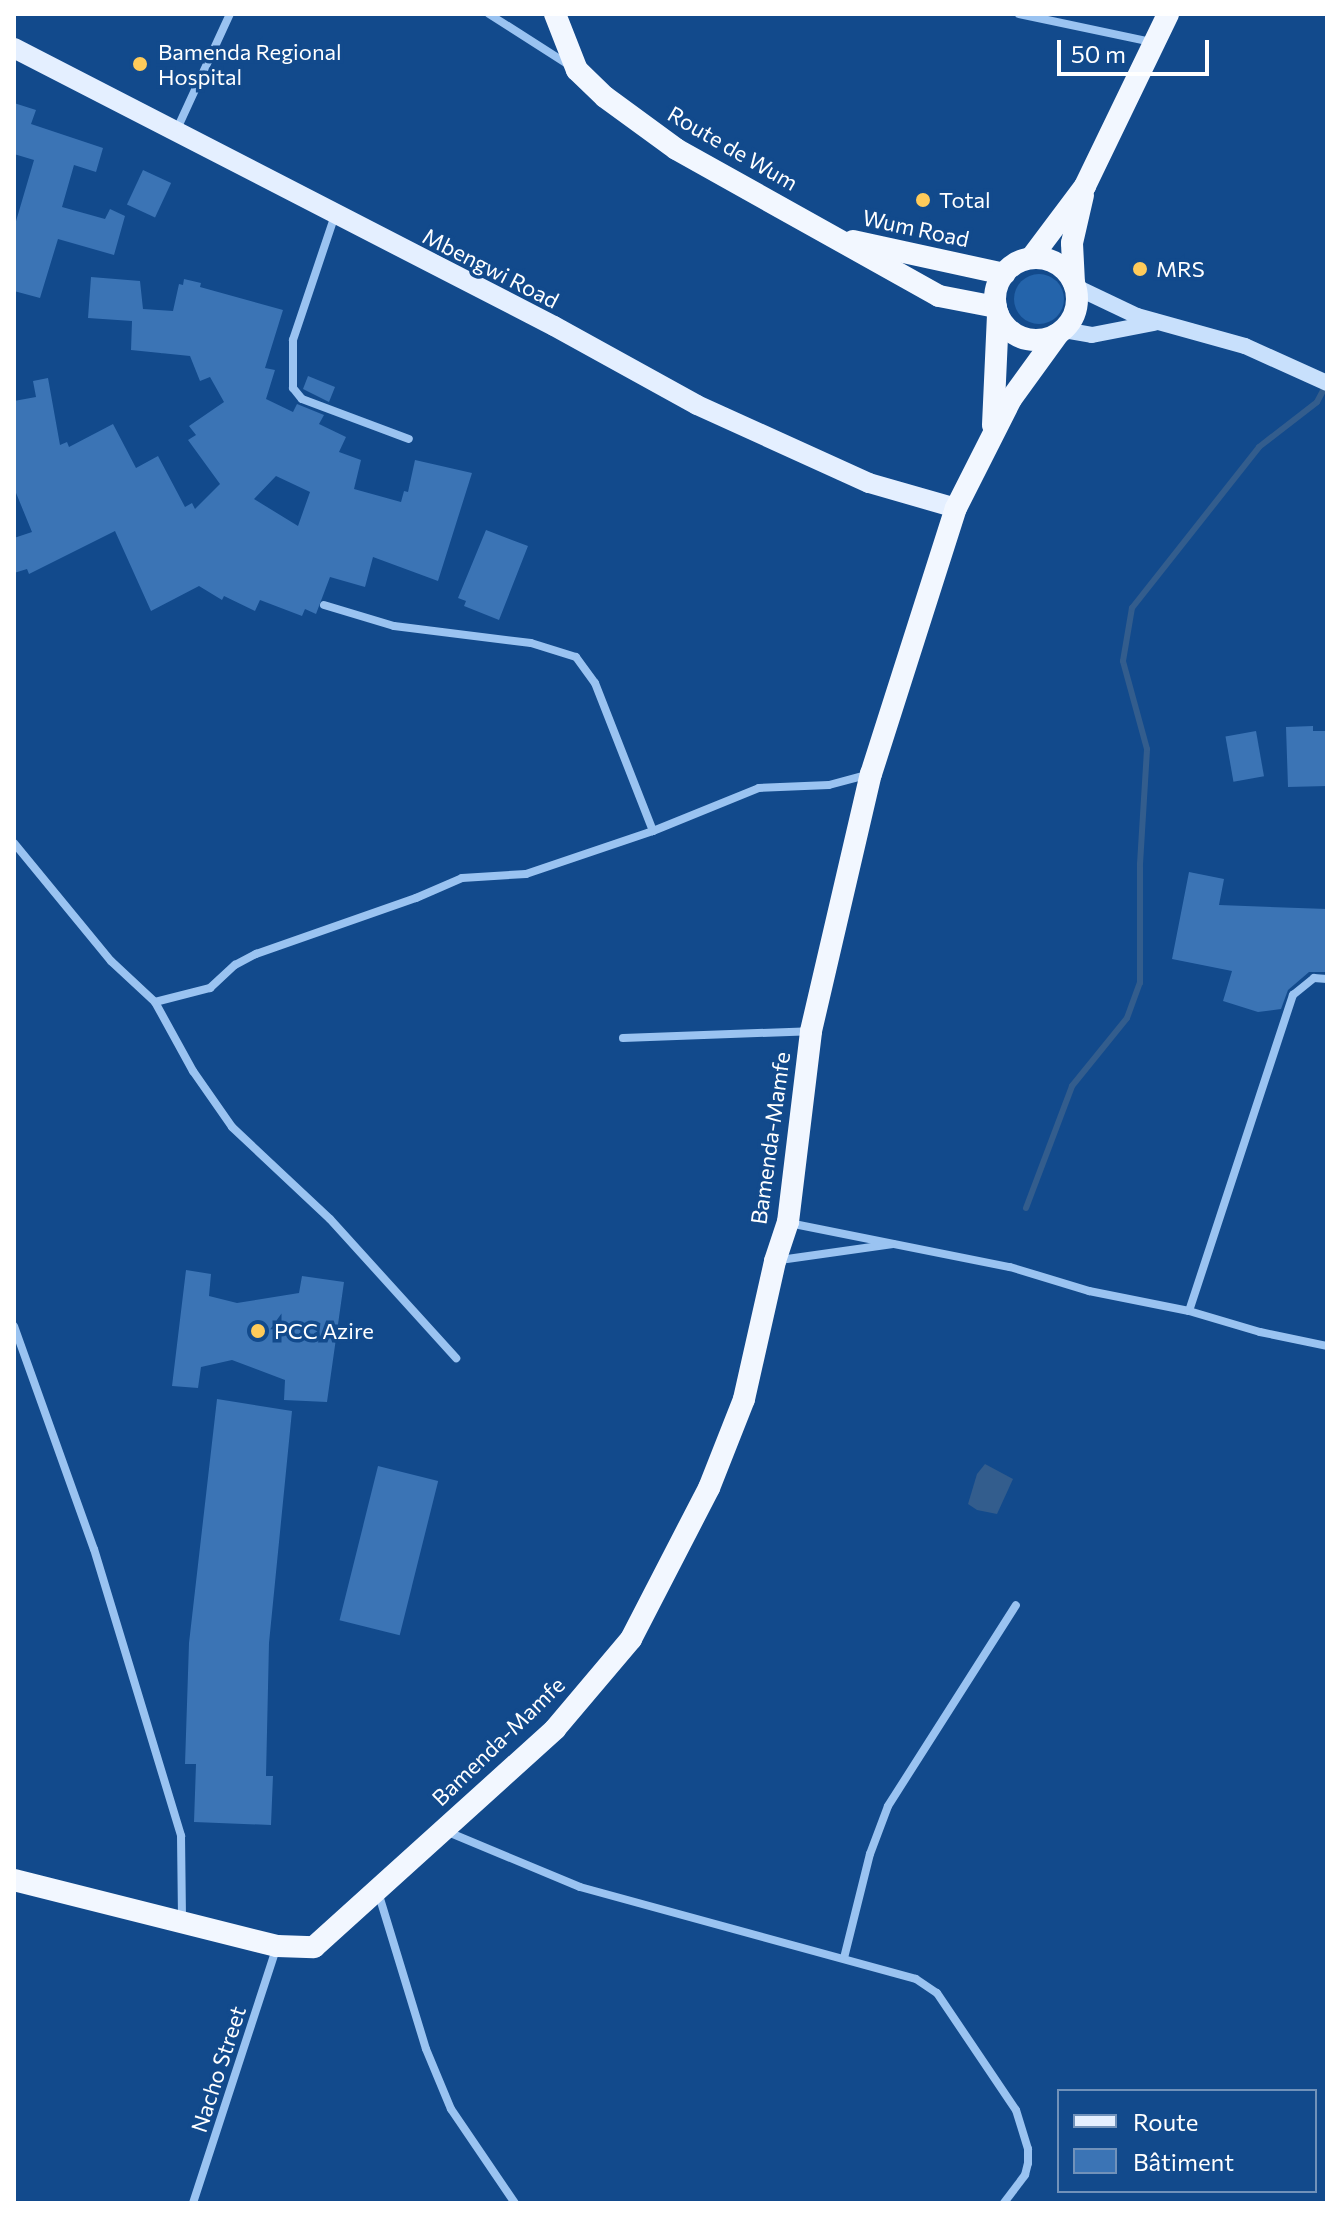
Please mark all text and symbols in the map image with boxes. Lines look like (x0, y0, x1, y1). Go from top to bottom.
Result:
scale bar (1061, 24, 1213, 74)
place label: Bamenda Regional Hospital (158, 38, 342, 90)
text: 50 m (1071, 39, 1126, 68)
marker: Bamenda Regional Hospital (129, 53, 151, 75)
street label: Route de Wum (663, 100, 803, 196)
place label: Total (939, 187, 991, 213)
marker: Total (914, 191, 932, 209)
street label: Wum Road (860, 204, 972, 252)
street label: Mbengwi Road (419, 222, 563, 314)
place label: MRS (1156, 256, 1205, 282)
marker: MRS (1131, 260, 1149, 278)
street label: Bamenda-Mamfe (745, 1050, 795, 1226)
place label: PCC Azire (274, 1318, 374, 1344)
marker: PCC Azire (249, 1322, 267, 1340)
street label: Bamenda-Mamfe (426, 1671, 570, 1811)
street label: Nacho Street (185, 2003, 251, 2135)
legend (1057, 2089, 1317, 2193)
text: Route (1133, 2107, 1198, 2136)
text: Bâtiment (1133, 2147, 1234, 2176)

